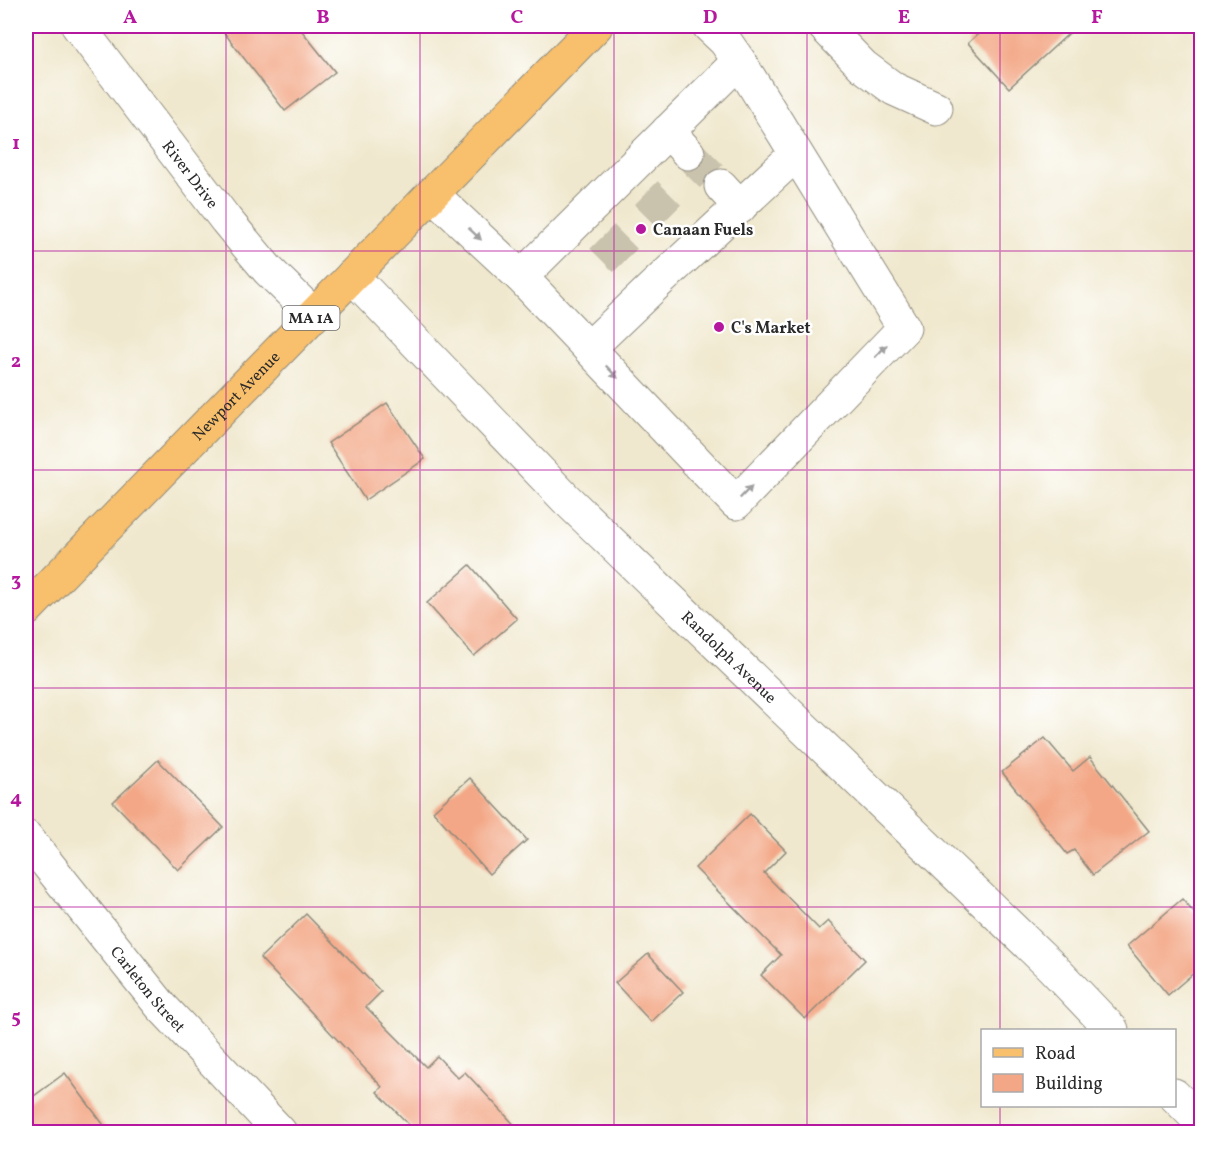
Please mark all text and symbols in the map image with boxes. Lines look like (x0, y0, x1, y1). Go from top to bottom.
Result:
text: A (123, 4, 137, 32)
text: B (316, 4, 330, 32)
text: C (511, 4, 524, 32)
text: D (703, 4, 717, 32)
text: E (898, 4, 910, 32)
text: F (1091, 4, 1103, 32)
text: 1 (12, 130, 20, 158)
street label: River Drive (156, 136, 222, 214)
place label: Canaan Fuels (653, 220, 753, 242)
marker: Canaan Fuels (634, 222, 648, 236)
one-way arrow (468, 226, 482, 240)
road number: MA 1A (282, 306, 340, 330)
place label: C's Market (731, 318, 810, 340)
marker: C's Market (712, 320, 726, 334)
one-way arrow (874, 344, 888, 359)
street label: Newport Avenue (188, 347, 286, 446)
text: 2 (11, 348, 21, 376)
one-way arrow (605, 365, 619, 380)
one-way arrow (739, 486, 753, 500)
text: 3 (11, 567, 21, 595)
street label: Randolph Avenue (675, 607, 781, 709)
text: 4 (10, 785, 22, 813)
street label: Carleton Street (104, 942, 190, 1038)
text: 5 (11, 1004, 21, 1032)
legend (981, 1029, 1176, 1107)
text: Road (1035, 1042, 1076, 1067)
text: Building (1035, 1072, 1103, 1097)

